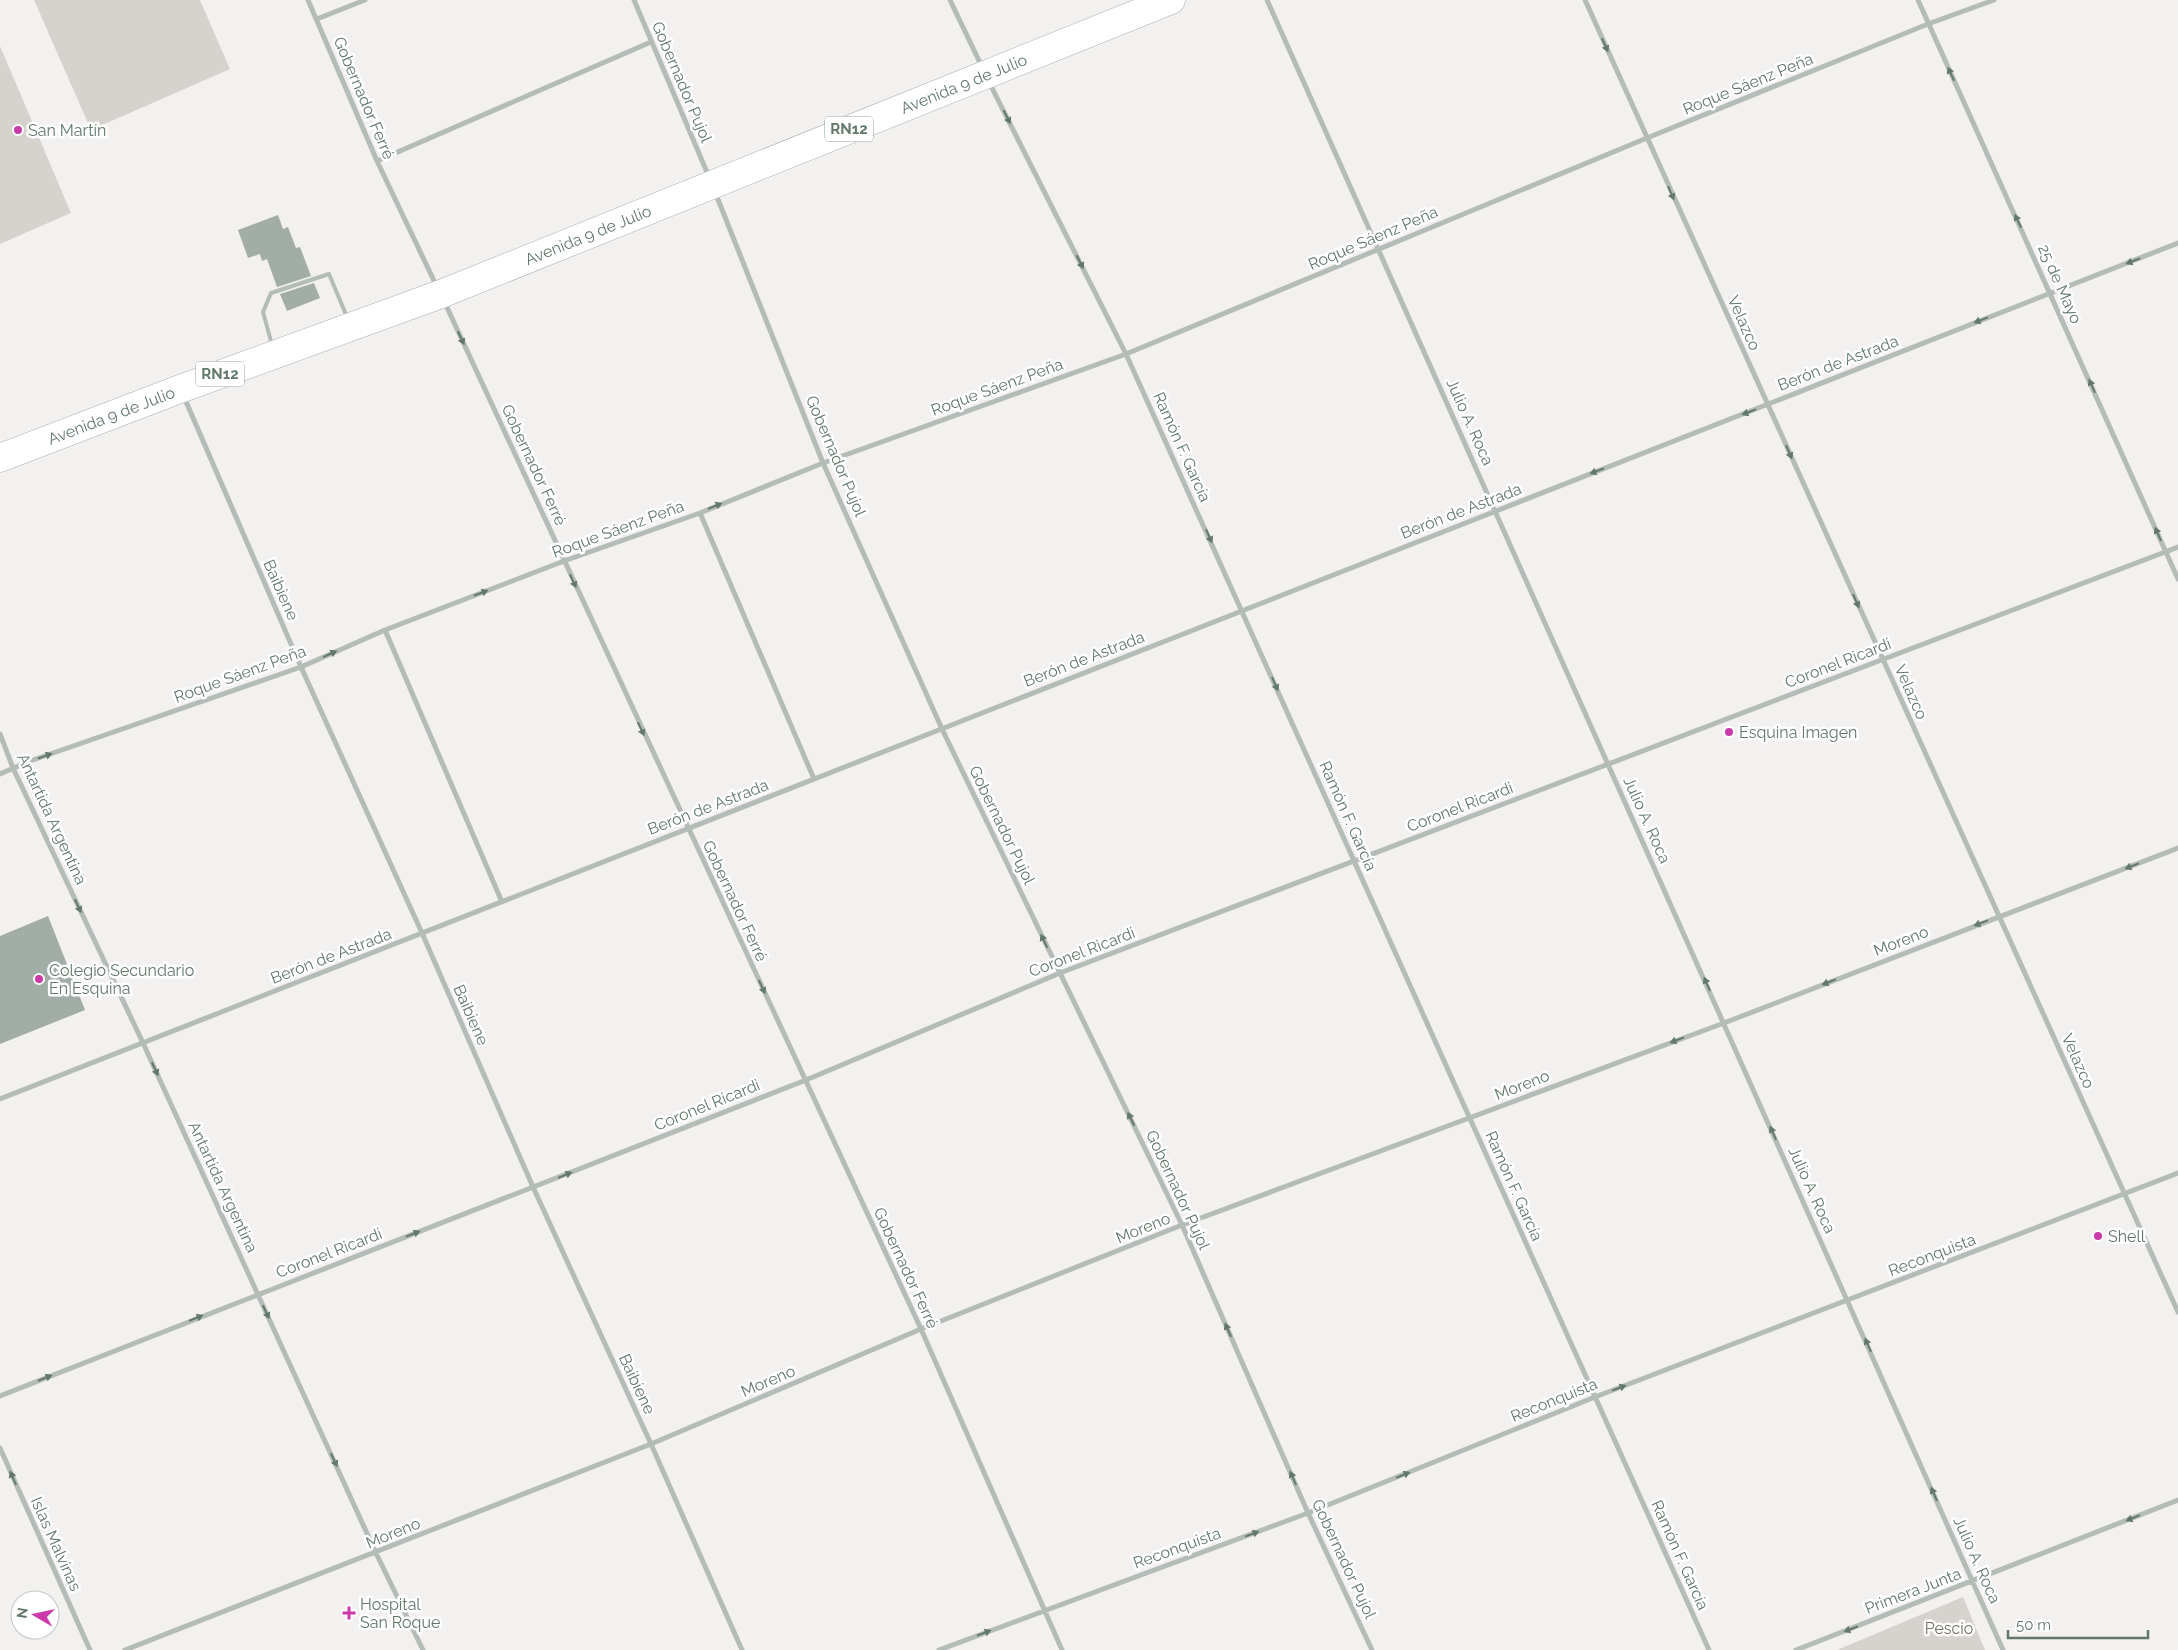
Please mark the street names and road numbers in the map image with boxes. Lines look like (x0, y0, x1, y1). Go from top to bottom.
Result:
street label: Gobernador Pujol (648, 19, 716, 146)
street label: Gobernador Ferré (330, 34, 398, 162)
street label: Roque Sáenz Peña (1680, 49, 1816, 119)
street label: Avenida 9 de Julio (898, 50, 1030, 117)
road number: RN12 (825, 116, 873, 142)
street label: Avenida 9 de Julio (522, 201, 654, 269)
street label: Roque Sáenz Peña (1305, 202, 1441, 274)
street label: 25 de Mayo (2034, 241, 2086, 327)
street label: Velazco (1723, 293, 1765, 353)
street label: Berón de Astrada (1775, 331, 1901, 395)
street label: Roque Sáenz Peña (928, 354, 1066, 420)
road number: RN12 (196, 362, 244, 386)
street label: Julio A. Roca (1442, 376, 1498, 468)
street label: Avenida 9 de Julio (45, 382, 177, 448)
street label: Ramón F. García (1149, 389, 1215, 505)
street label: Gobernador Pujol (802, 393, 870, 520)
street label: Gobernador Ferré (498, 401, 570, 529)
street label: Berón de Astrada (1398, 479, 1524, 543)
street label: Roque Sáenz Peña (549, 496, 687, 562)
street label: Baibiene (259, 557, 303, 623)
street label: Berón de Astrada (1021, 627, 1147, 691)
street label: Coronel Ricardi (1782, 634, 1894, 692)
street label: Roque Sáenz Peña (171, 641, 309, 707)
street label: Velazco (1890, 662, 1932, 722)
street label: Antartida Argentina (13, 750, 91, 888)
street label: Ramón F. García (1315, 758, 1381, 874)
street label: Gobernador Pujol (965, 763, 1039, 888)
street label: Julio A. Roca (1619, 774, 1675, 866)
street label: Berón de Astrada (645, 775, 771, 839)
street label: Coronel Ricardi (1404, 778, 1516, 836)
street label: Gobernador Ferré (699, 837, 771, 965)
street label: Moreno (1871, 922, 1931, 960)
street label: Coronel Ricardi (1026, 923, 1138, 981)
street label: Berón de Astrada (268, 924, 394, 988)
street label: Baibiene (449, 982, 493, 1048)
street label: Velazco (2057, 1031, 2099, 1091)
street label: Moreno (1492, 1066, 1552, 1104)
street label: Coronel Ricardi (651, 1075, 763, 1135)
street label: Antartida Argentina (184, 1118, 262, 1256)
street label: Gobernador Pujol (1142, 1127, 1214, 1253)
street label: Ramón F. García (1481, 1128, 1547, 1244)
street label: Julio A. Roca (1784, 1144, 1840, 1236)
street label: Gobernador Ferré (870, 1204, 942, 1332)
street label: Moreno (1113, 1209, 1173, 1247)
street label: Coronel Ricardi (273, 1224, 385, 1282)
street label: Reconquista (1886, 1230, 1978, 1280)
street label: Baibiene (615, 1351, 659, 1417)
street label: Moreno (738, 1361, 798, 1401)
street label: Reconquista (1508, 1374, 1600, 1426)
street label: Islas Malvinas (27, 1494, 85, 1594)
street label: Gobernador Pujol (1308, 1496, 1380, 1622)
street label: Ramón F. García (1647, 1497, 1713, 1613)
street label: Moreno (363, 1514, 423, 1552)
street label: Julio A. Roca (1949, 1514, 2005, 1606)
street label: Reconquista (1131, 1523, 1223, 1573)
street label: Primera Junta (1862, 1564, 1964, 1618)

